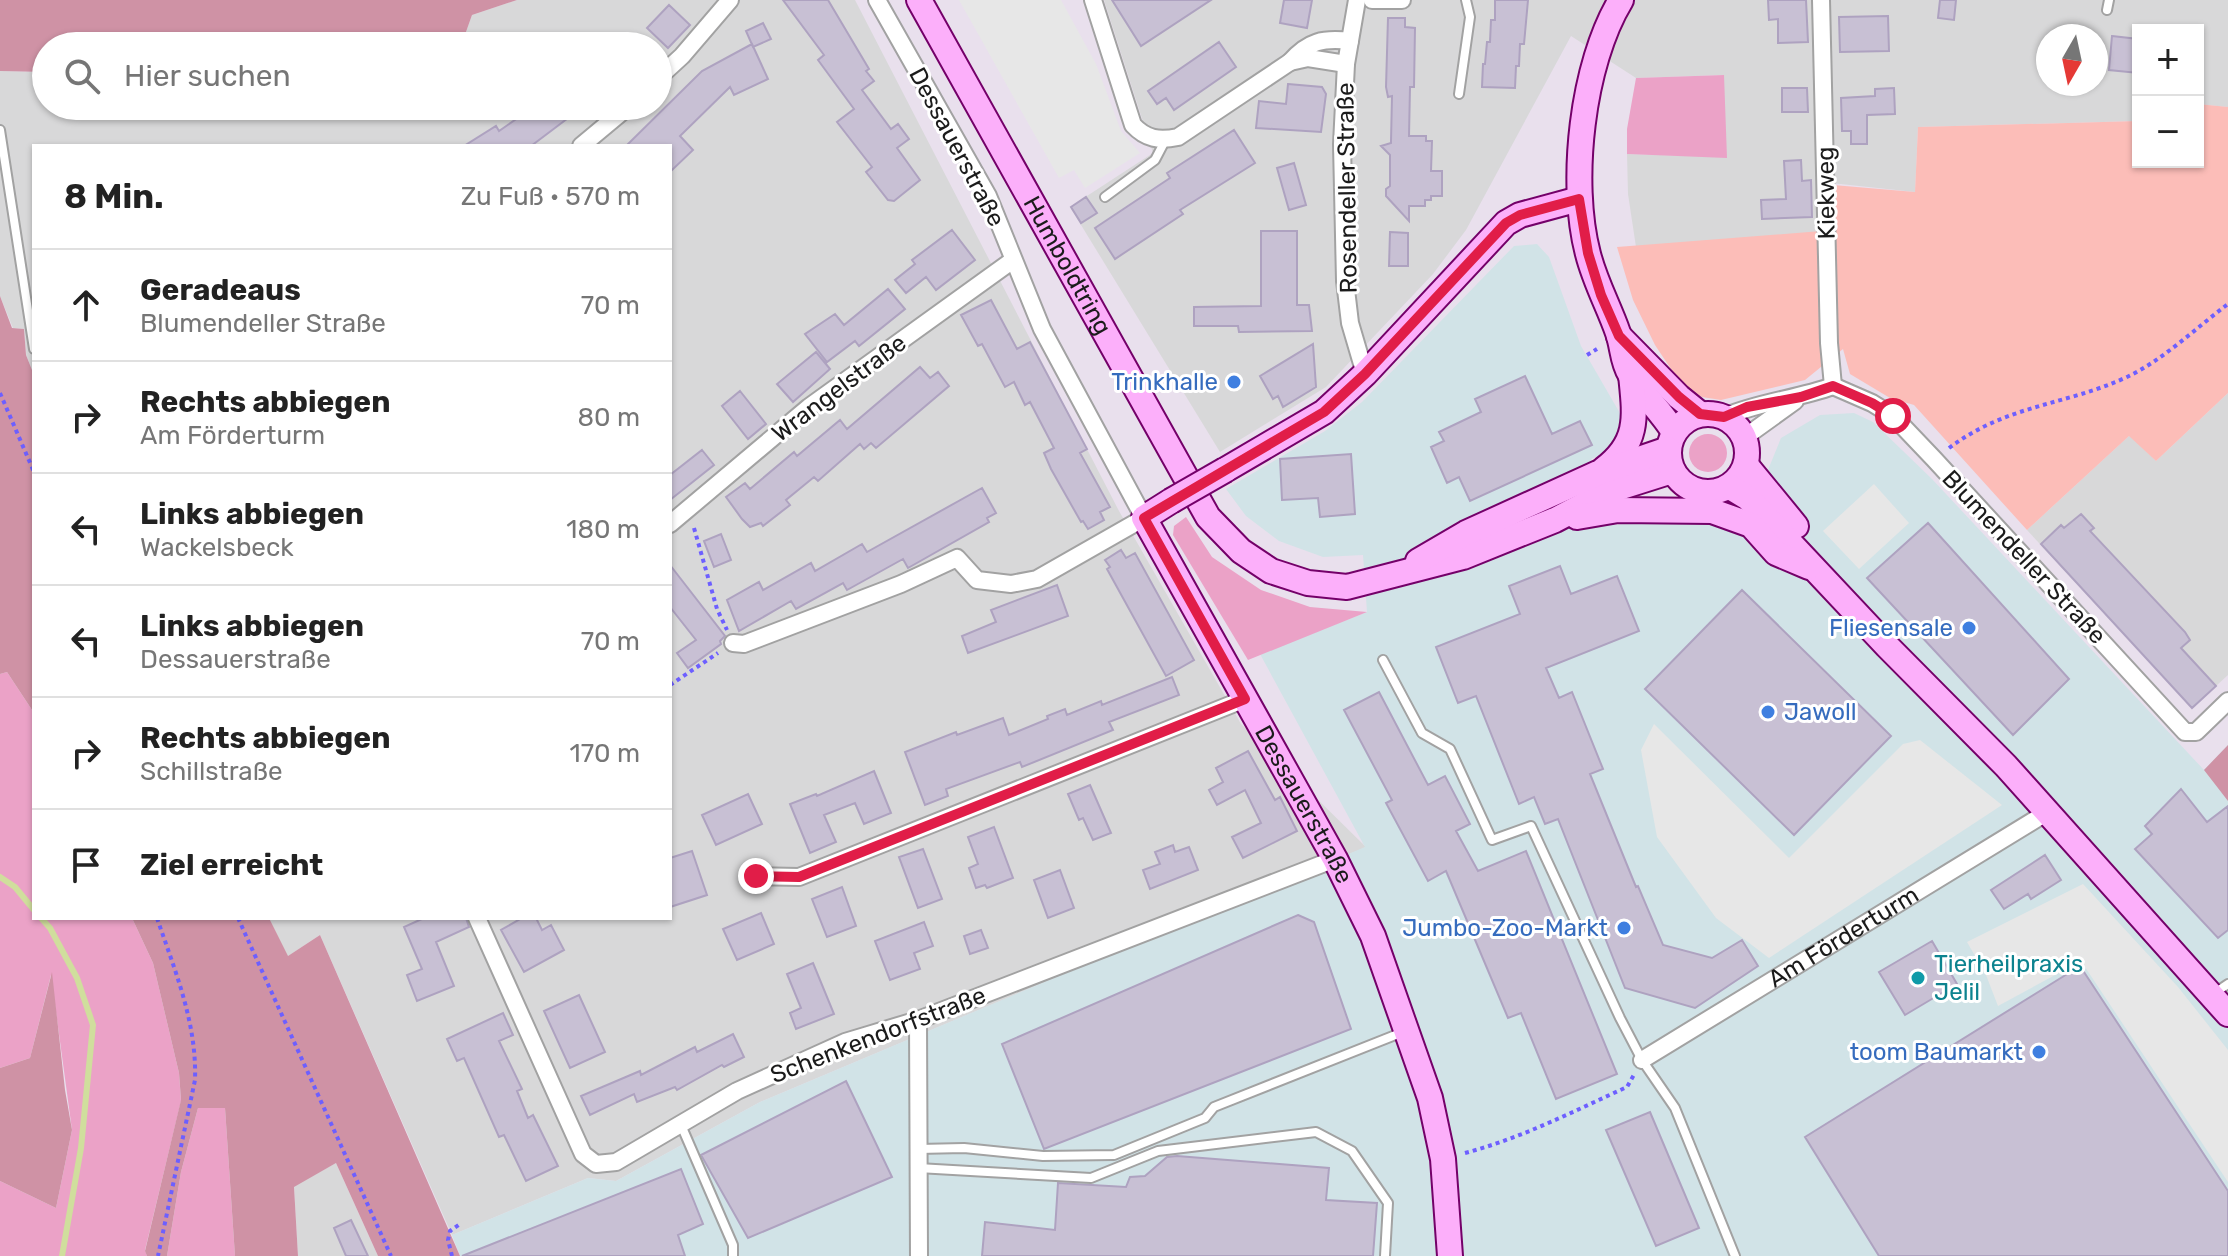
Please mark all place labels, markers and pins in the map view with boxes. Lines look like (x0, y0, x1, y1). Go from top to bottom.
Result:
place label: Trinkhalle (1111, 368, 1218, 396)
marker: Trinkhalle (1225, 373, 1243, 391)
place label: Fliesensale (1829, 614, 1953, 642)
marker: Fliesensale (1960, 619, 1978, 637)
place label: Jawoll (1784, 698, 1857, 726)
marker: Jawoll (1759, 703, 1777, 721)
place label: Jumbo-Zoo-Markt (1402, 914, 1608, 942)
marker: Jumbo-Zoo-Markt (1615, 919, 1633, 937)
place label: Tierheilpraxis Jelil (1934, 950, 2083, 1006)
marker: Tierheilpraxis Jelil (1909, 969, 1927, 987)
place label: toom Baumarkt (1850, 1038, 2023, 1066)
marker: toom Baumarkt (2030, 1043, 2048, 1061)

